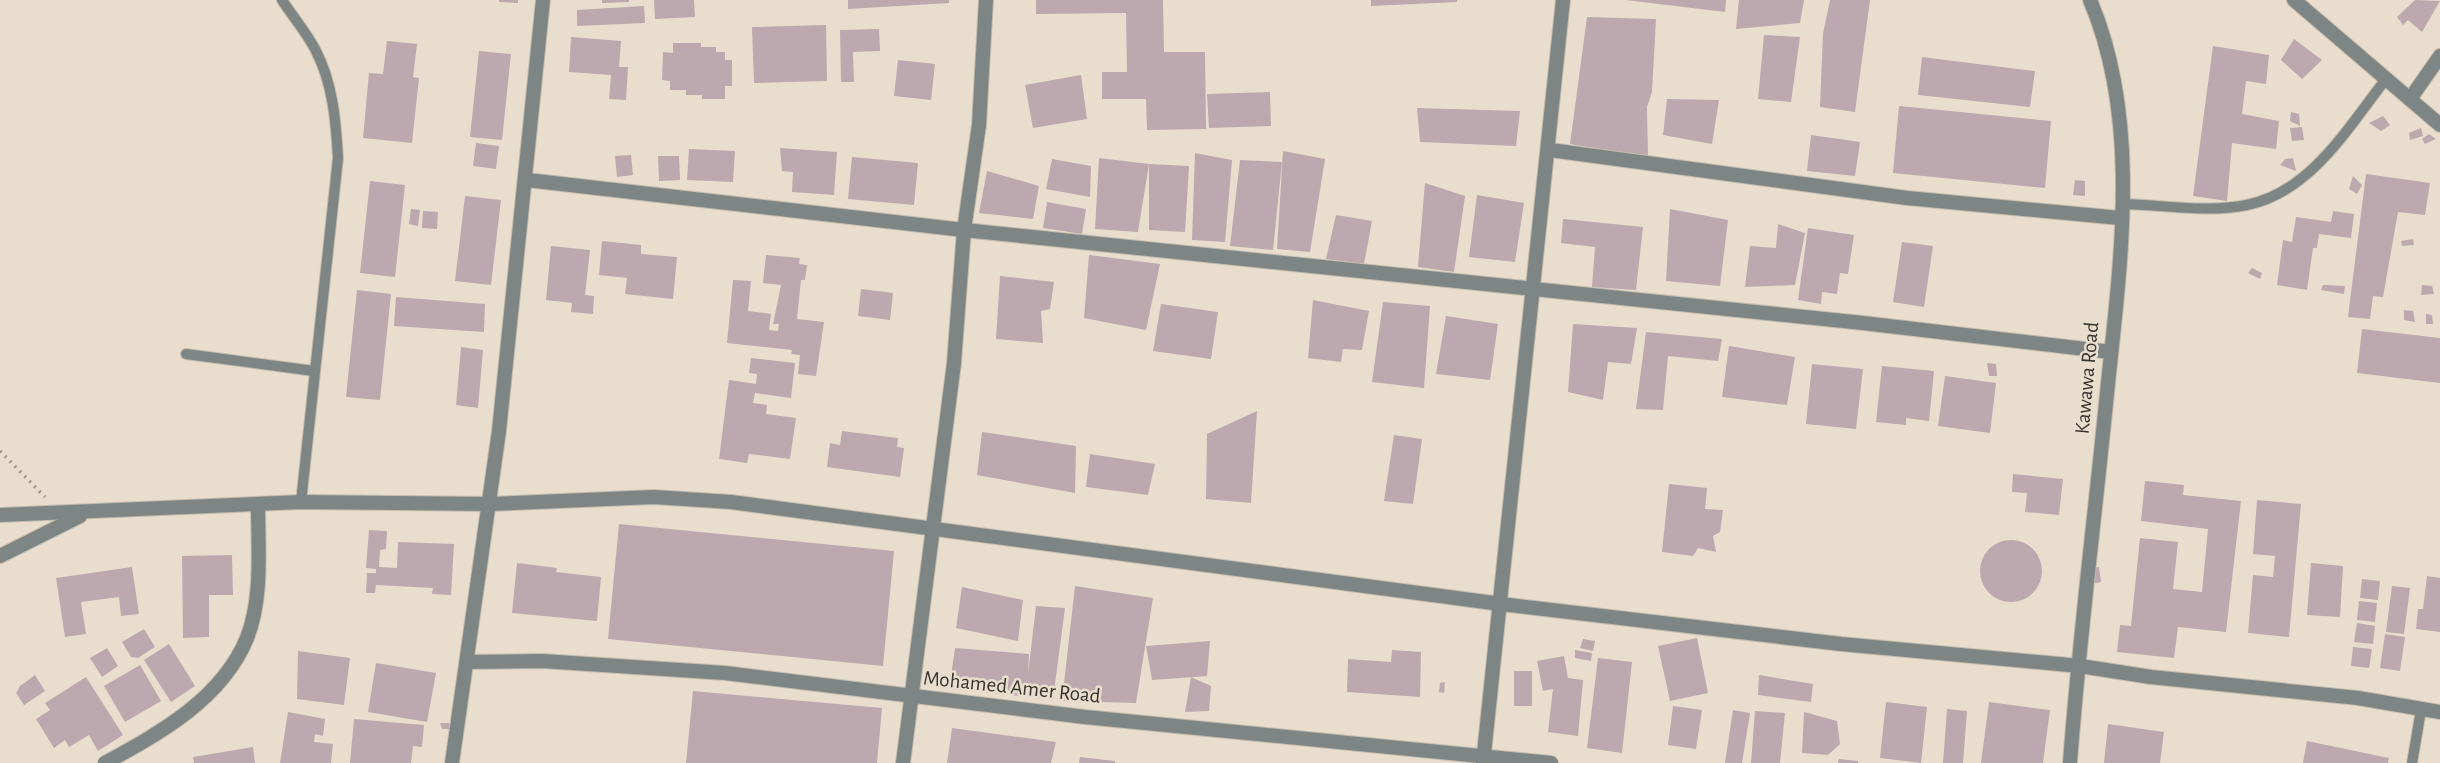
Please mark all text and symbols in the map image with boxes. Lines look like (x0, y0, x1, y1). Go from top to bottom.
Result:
street label: Kawawa Road (2072, 321, 2102, 435)
street label: Mohamed Amer Road (922, 667, 1102, 707)

